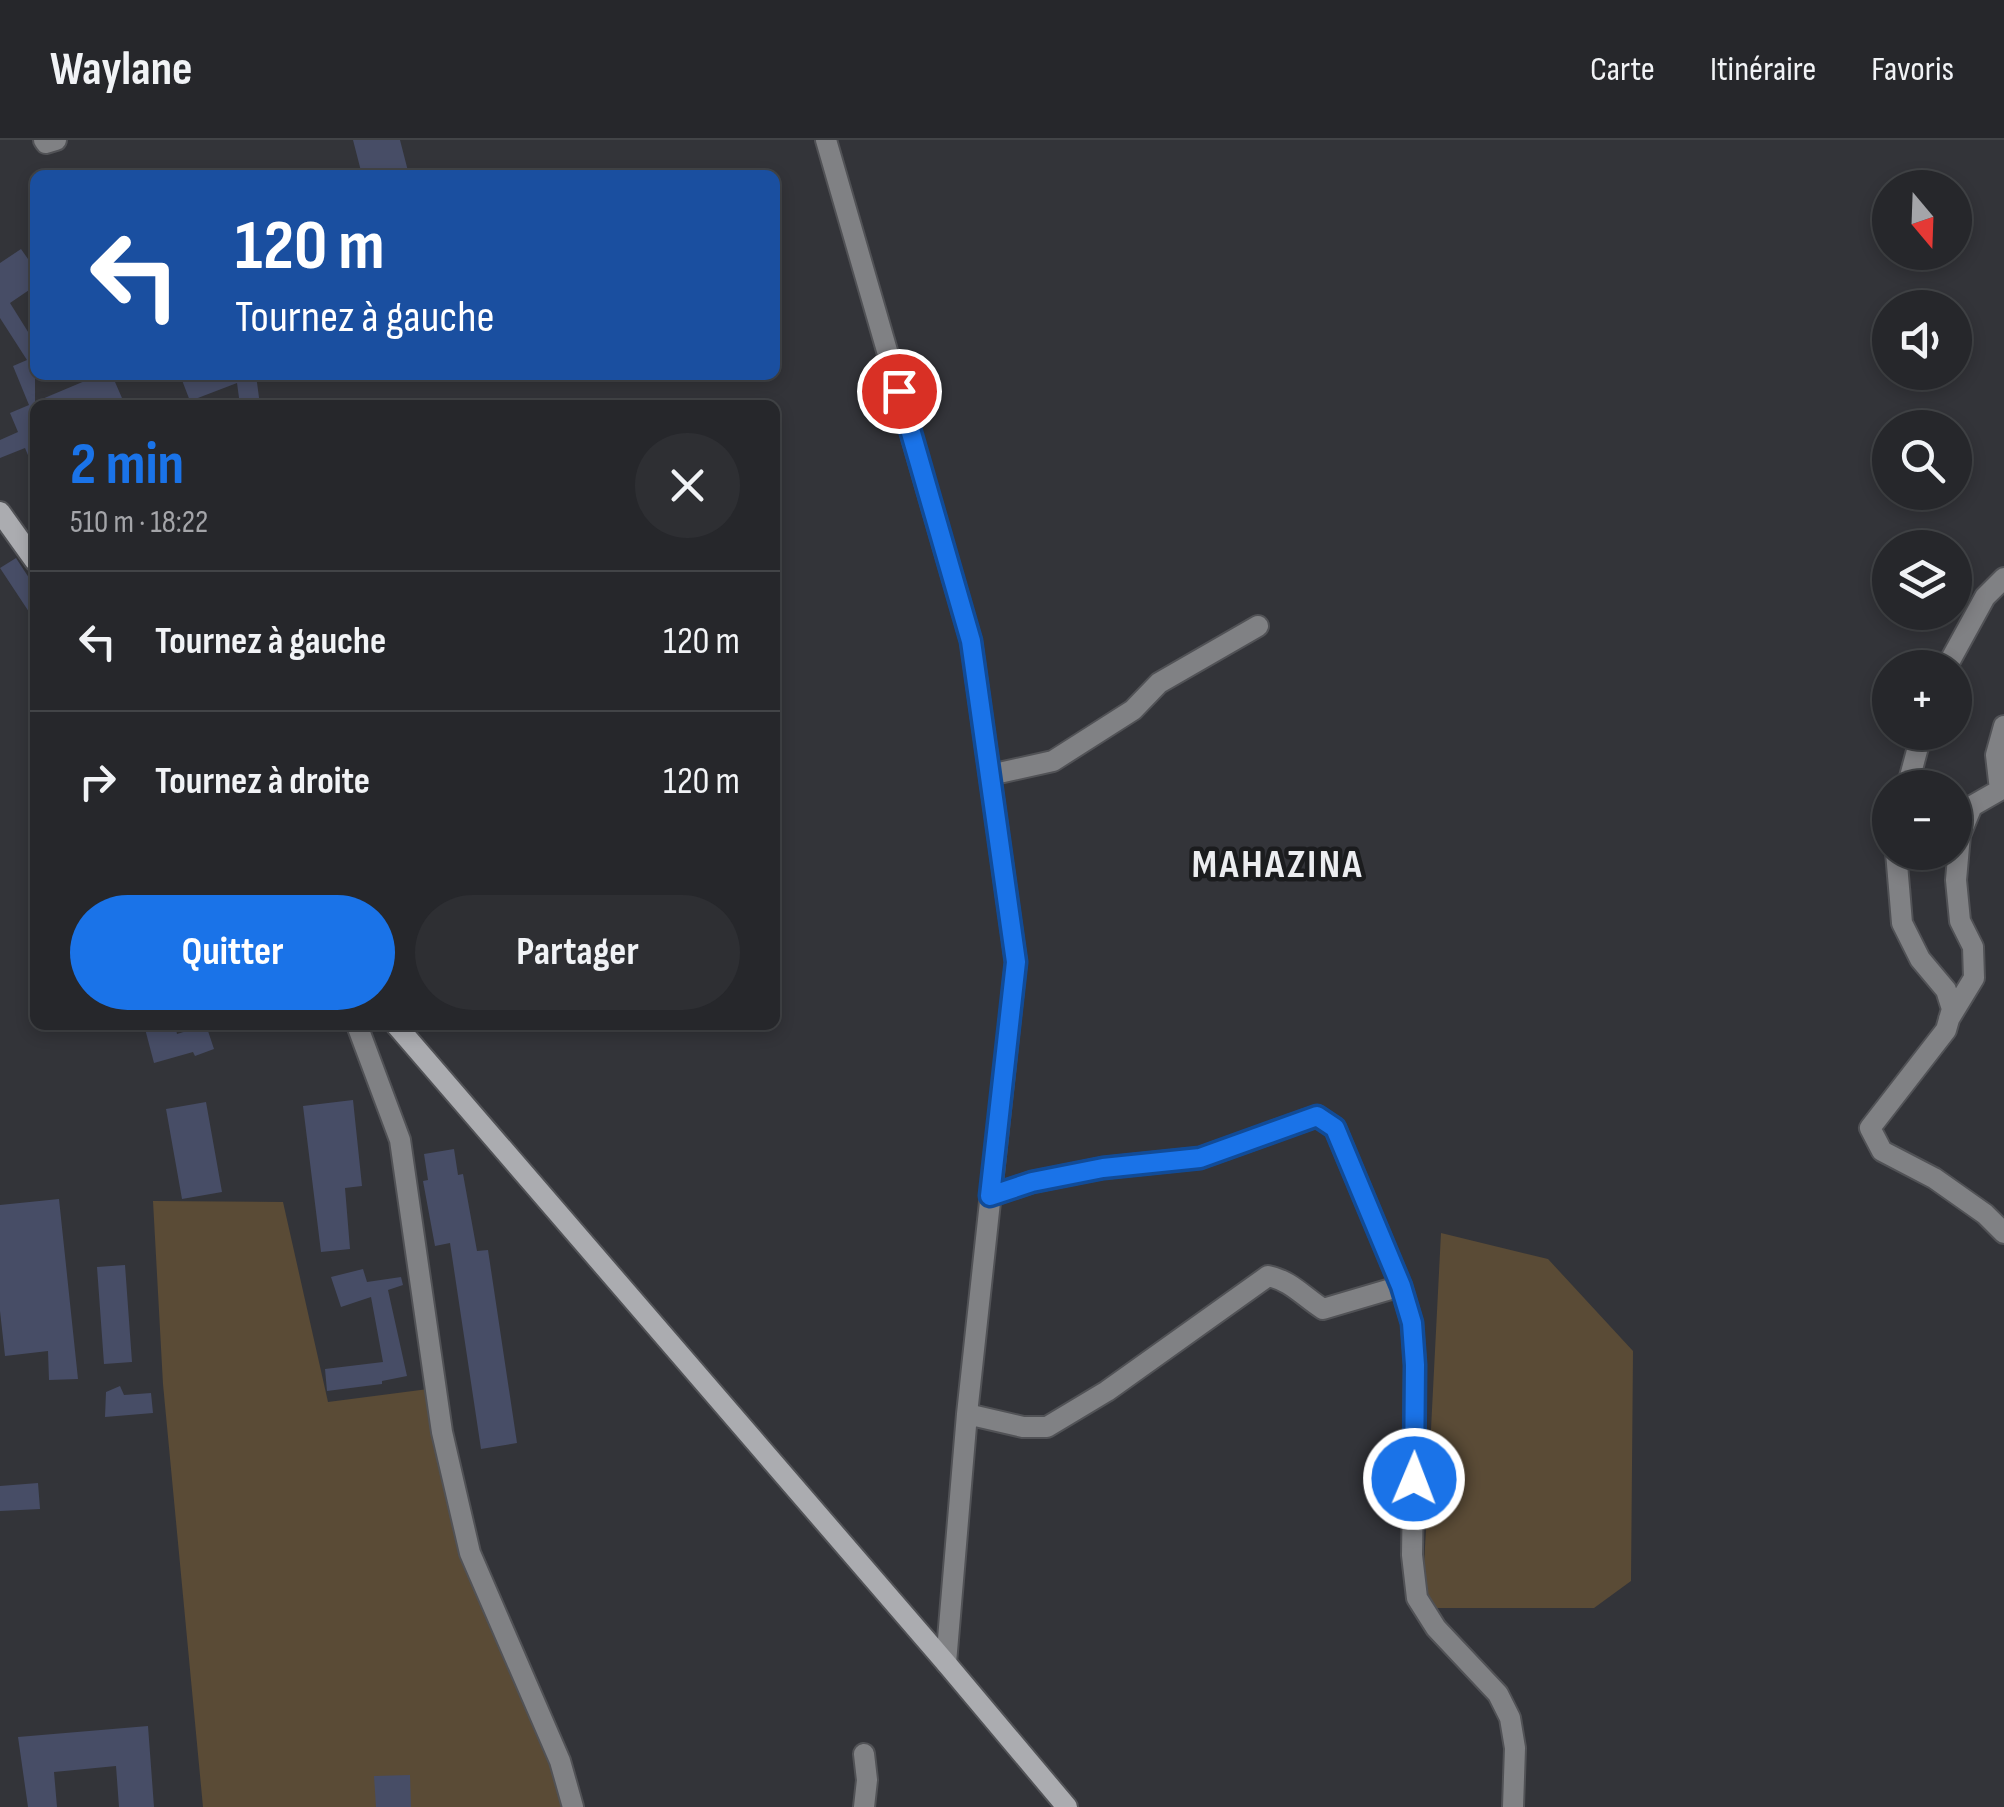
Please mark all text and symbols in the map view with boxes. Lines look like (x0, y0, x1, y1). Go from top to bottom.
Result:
text: Waylane (50, 41, 193, 98)
text: Carte (1590, 48, 1655, 91)
text: Itinéraire (1710, 48, 1816, 91)
text: Favoris (1871, 48, 1954, 91)
north arrow (1872, 170, 1972, 270)
map controls (1872, 170, 1972, 870)
text: 120 m (235, 205, 385, 289)
icon: left (70, 210, 200, 340)
text: Tournez à gauche (235, 290, 495, 345)
button: sound (1872, 290, 1972, 390)
pin (857, 349, 942, 434)
icon: arrive (872, 364, 927, 419)
button: search (1872, 410, 1972, 510)
text: 2 min (70, 429, 184, 501)
button: close (635, 433, 740, 538)
text: 510 m · 18:22 (70, 503, 208, 542)
button: layers (1872, 530, 1972, 630)
icon: left (70, 614, 125, 669)
text: Tournez à gauche (155, 619, 386, 664)
text: 120 m (663, 619, 740, 664)
button: + (1872, 650, 1972, 750)
icon: right (70, 754, 125, 809)
text: Tournez à droite (155, 759, 370, 804)
text: 120 m (663, 759, 740, 804)
button: − (1872, 770, 1972, 870)
district label: MAHAZINA (1192, 841, 1364, 889)
button: Quitter (70, 895, 395, 1010)
button: Partager (415, 895, 740, 1010)
position arrow (1362, 1427, 1466, 1531)

